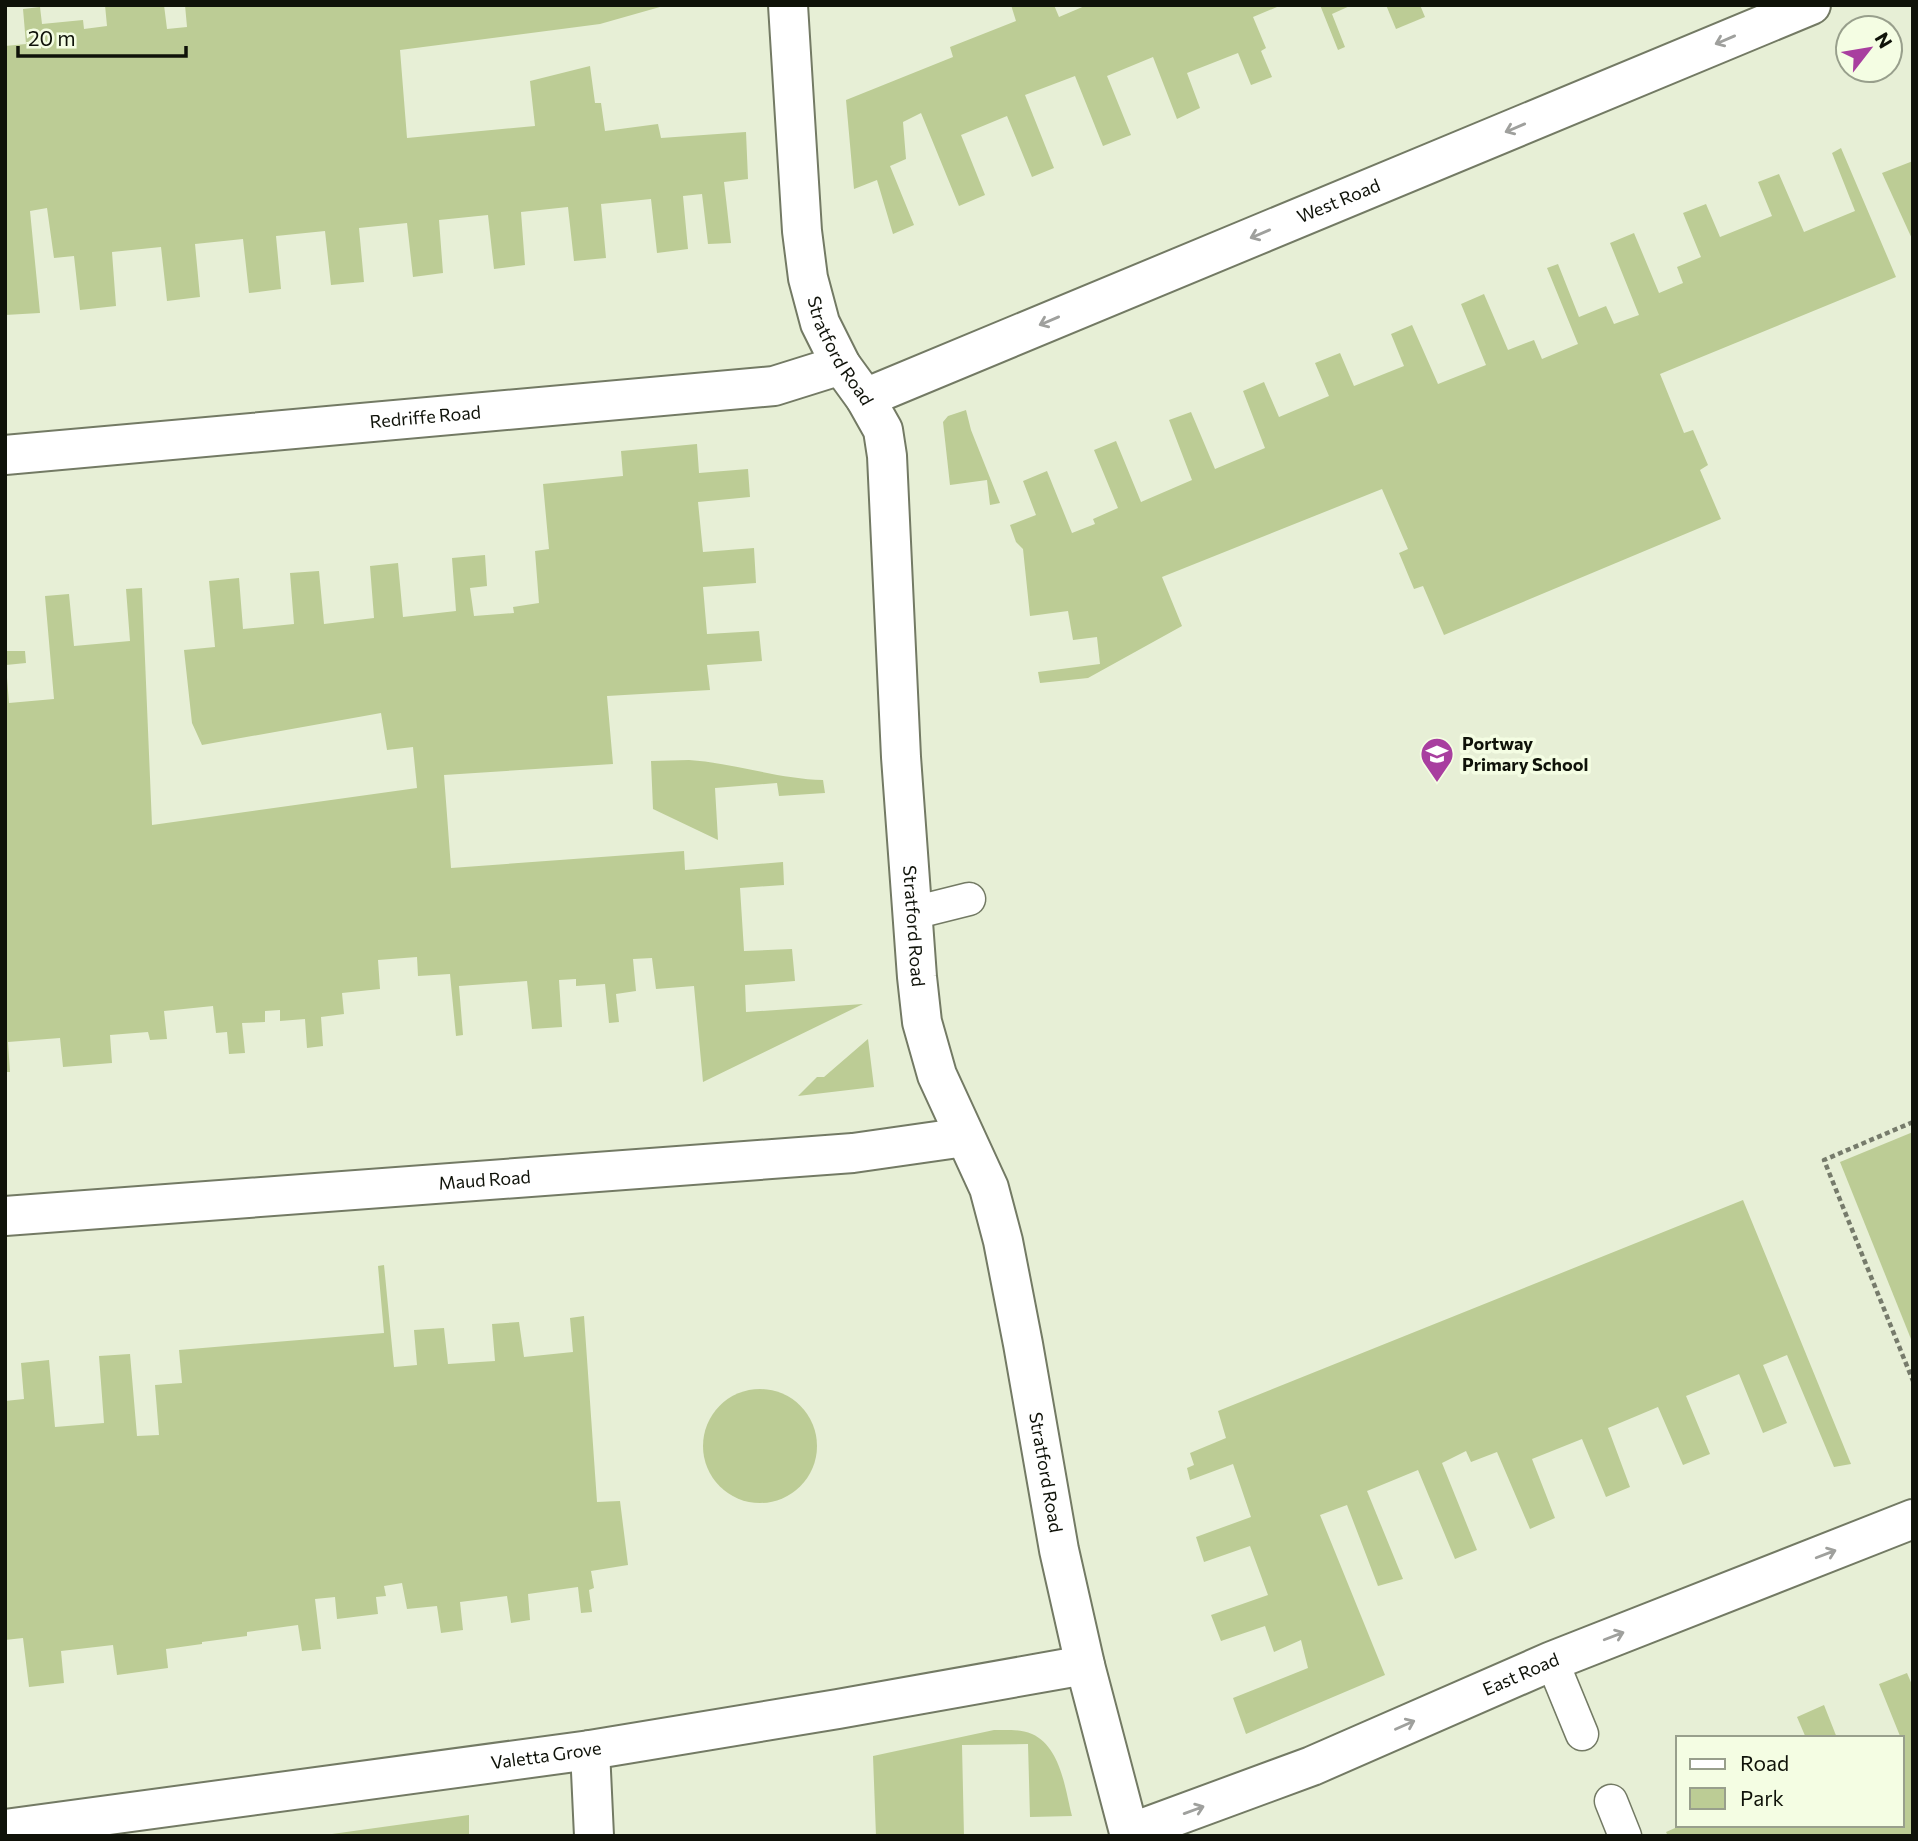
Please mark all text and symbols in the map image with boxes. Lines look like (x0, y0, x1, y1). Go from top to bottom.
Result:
scale bar (18, 14, 186, 58)
north arrow (1834, 14, 1904, 84)
text: 20 m (28, 25, 76, 50)
text: N (1870, 28, 1898, 52)
one-way arrow (1715, 35, 1736, 48)
one-way arrow (1505, 122, 1526, 135)
street label: West Road (1294, 173, 1383, 227)
one-way arrow (1249, 228, 1271, 241)
street label: Stratford Road (803, 294, 879, 409)
one-way arrow (1039, 316, 1061, 329)
street label: Redriffe Road (369, 400, 482, 432)
place label: Portway Primary School (1462, 732, 1588, 775)
school or university icon: Portway Primary School (1418, 735, 1456, 784)
street label: Stratford Road (899, 864, 930, 988)
street label: Maud Road (438, 1165, 532, 1194)
street label: Stratford Road (1025, 1410, 1068, 1534)
one-way arrow (1815, 1546, 1837, 1559)
one-way arrow (1603, 1629, 1625, 1642)
street label: East Road (1479, 1647, 1562, 1700)
one-way arrow (1394, 1718, 1415, 1731)
street label: Valetta Grove (489, 1736, 603, 1773)
legend (1676, 1736, 1904, 1827)
text: Road (1740, 1750, 1789, 1775)
text: Park (1740, 1785, 1784, 1810)
one-way arrow (1182, 1802, 1204, 1815)

